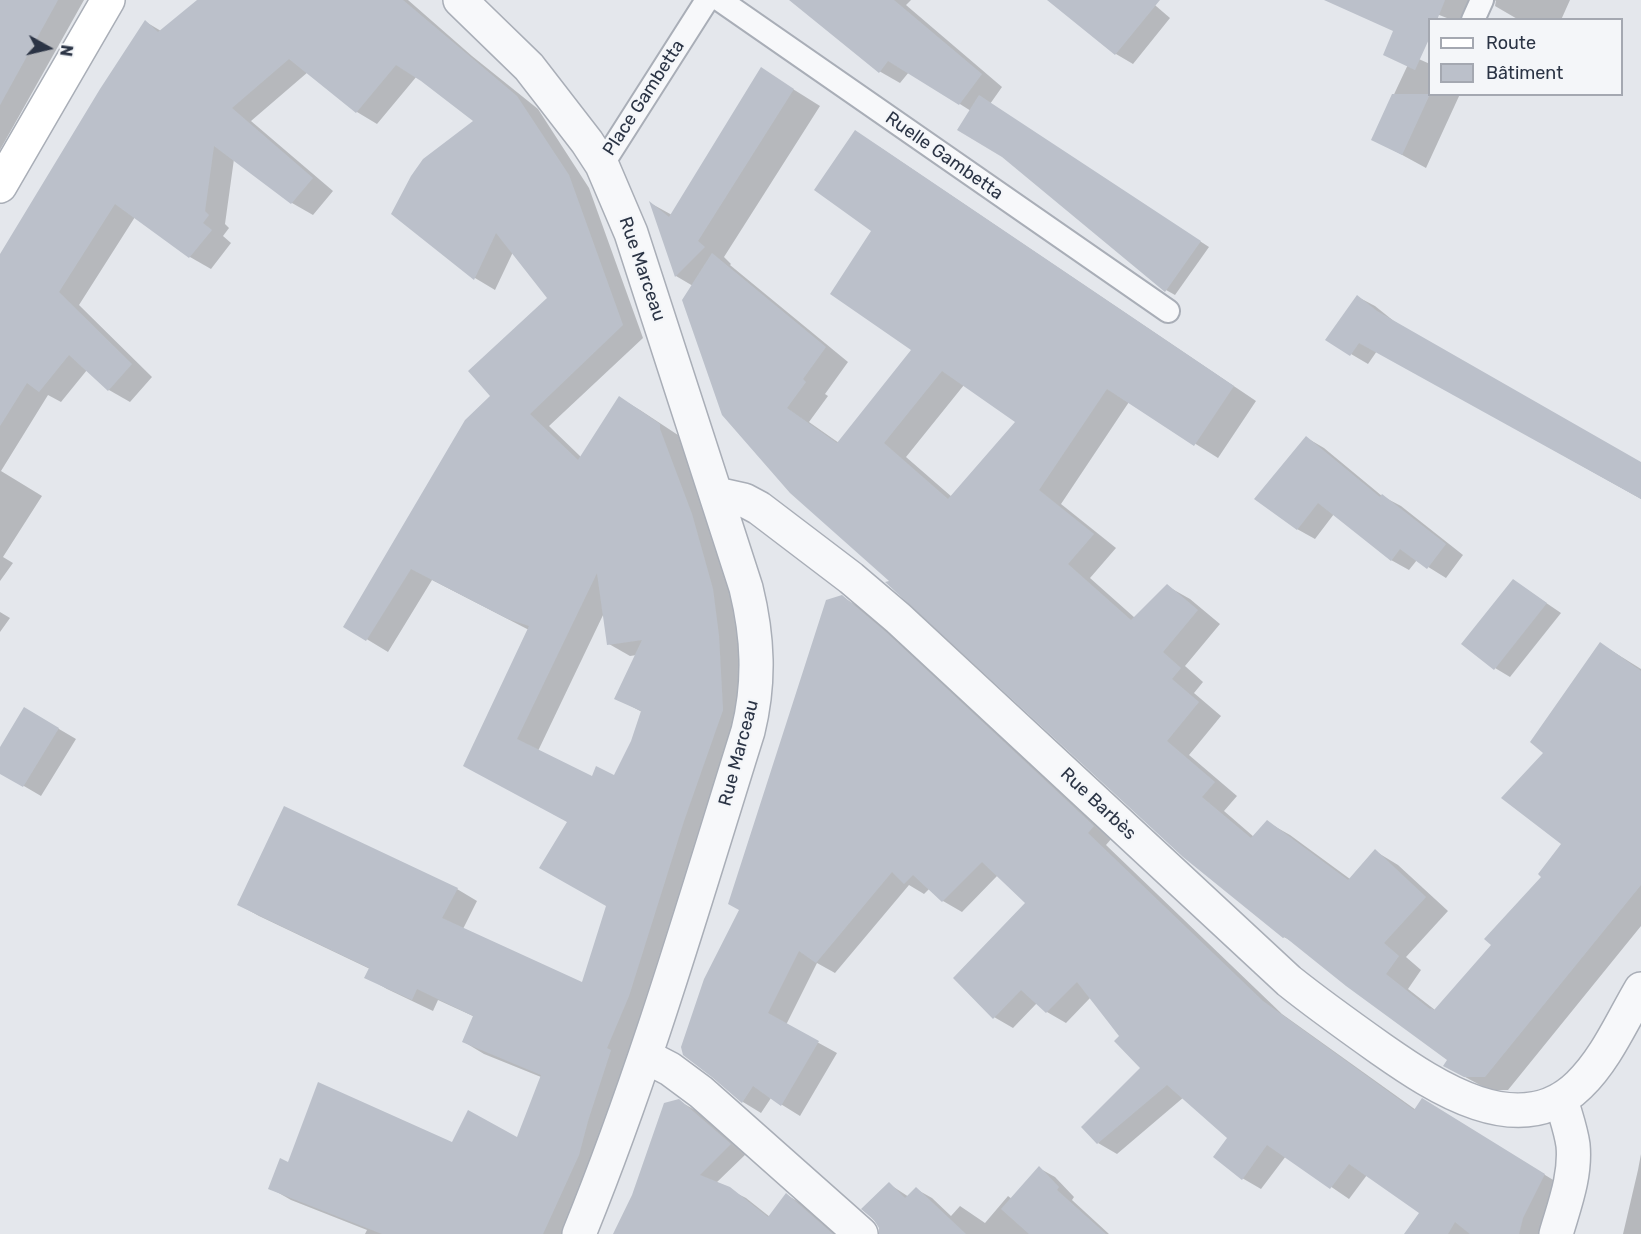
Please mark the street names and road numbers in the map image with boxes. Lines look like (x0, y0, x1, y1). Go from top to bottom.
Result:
street label: Place Gambetta (599, 36, 689, 160)
street label: Ruelle Gambetta (881, 107, 1007, 205)
street label: Rue Marceau (614, 214, 670, 324)
street label: Rue Marceau (714, 698, 764, 808)
street label: Rue Barbès (1056, 763, 1140, 845)

